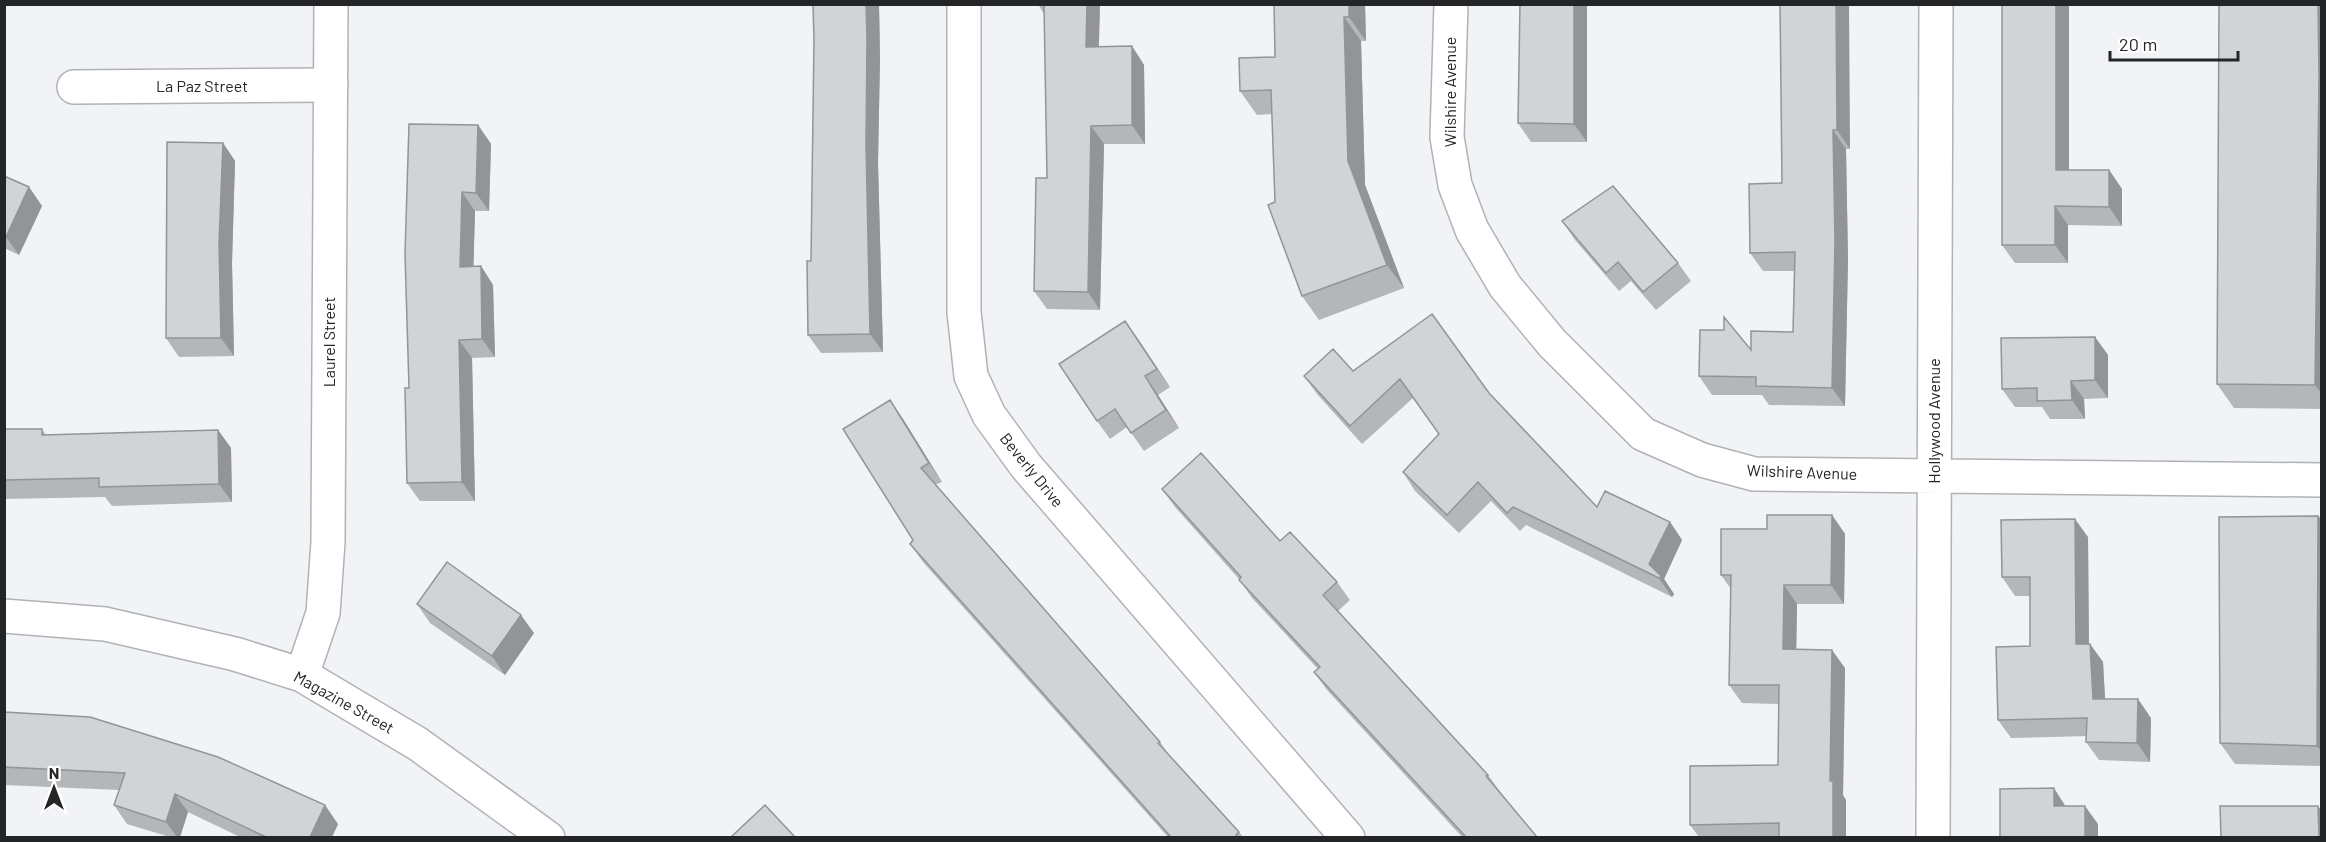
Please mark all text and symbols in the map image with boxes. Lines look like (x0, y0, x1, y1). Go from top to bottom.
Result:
scale bar (2110, 24, 2238, 62)
text: 20 m (2119, 33, 2157, 55)
street label: Wilshire Avenue (1440, 37, 1459, 147)
street label: La Paz Street (156, 76, 248, 95)
street label: Laurel Street (319, 297, 338, 387)
street label: Hollywood Avenue (1924, 358, 1943, 484)
street label: Beverly Drive (997, 429, 1068, 511)
street label: Wilshire Avenue (1746, 460, 1858, 483)
street label: Magazine Street (291, 666, 398, 737)
north arrow (24, 758, 84, 818)
text: N (49, 763, 59, 782)

